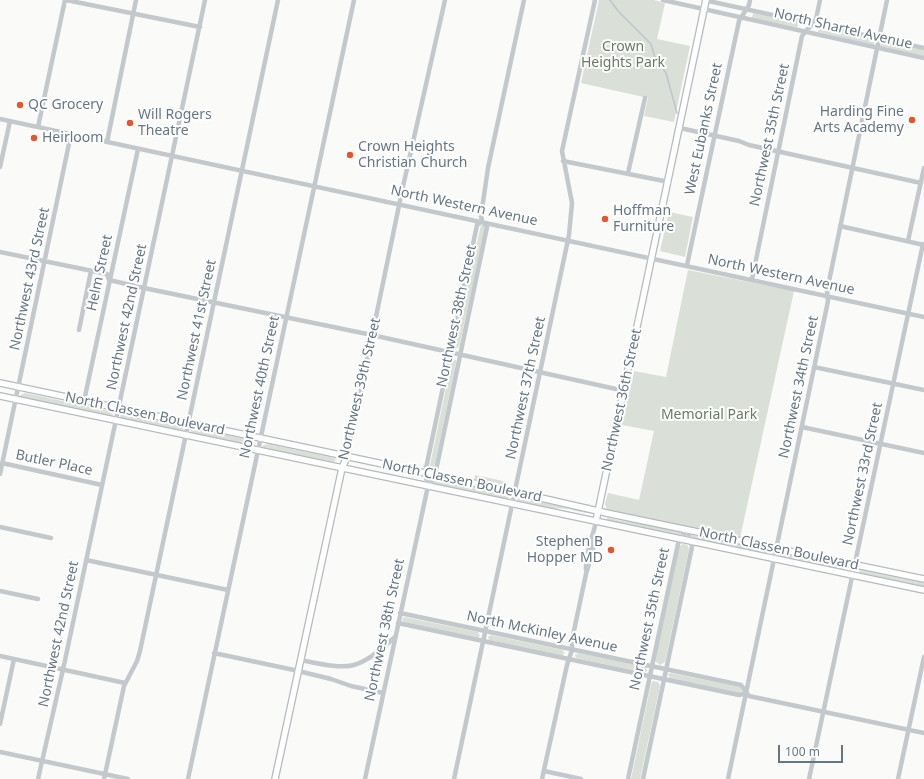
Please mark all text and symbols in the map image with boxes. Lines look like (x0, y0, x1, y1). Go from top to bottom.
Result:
street label: North Shartel Avenue (772, 5, 914, 53)
park label: Crown Heights Park (581, 39, 665, 72)
street label: West Eubanks Street (682, 61, 726, 197)
street label: Northwest 35th Street (747, 62, 793, 208)
place label: QC Grocery (28, 97, 103, 113)
marker: QC Grocery (15, 100, 25, 110)
place label: Harding Fine Arts Academy (814, 104, 904, 136)
place label: Will Rogers Theatre (138, 107, 212, 140)
marker: Harding Fine Arts Academy (907, 115, 917, 125)
marker: Will Rogers Theatre (125, 118, 135, 128)
place label: Heirloom (42, 130, 103, 146)
marker: Heirloom (29, 133, 39, 143)
place label: Crown Heights Christian Church (358, 139, 467, 172)
marker: Crown Heights Christian Church (345, 150, 355, 160)
street label: North Western Avenue (389, 182, 539, 230)
place label: Hoffman Furniture (613, 203, 674, 236)
street label: Northwest 43rd Street (7, 206, 53, 352)
marker: Hoffman Furniture (600, 214, 610, 224)
street label: Helm Street (84, 233, 116, 313)
street label: Northwest 42nd Street (103, 242, 151, 392)
street label: Northwest 38th Street (434, 243, 480, 389)
street label: North Western Avenue (706, 251, 856, 299)
street label: Northwest 41st Street (174, 258, 220, 402)
street label: Northwest 40th Street (237, 314, 283, 460)
street label: Northwest 34th Street (776, 314, 822, 460)
street label: Northwest 37th Street (503, 315, 549, 461)
street label: Northwest 39th Street (335, 316, 385, 462)
street label: Northwest 36th Street (599, 327, 645, 473)
street label: North Classen Boulevard (64, 389, 226, 439)
street label: Northwest 33rd Street (840, 401, 886, 547)
park label: Memorial Park (661, 407, 757, 423)
street label: Butler Place (14, 447, 94, 479)
street label: North Classen Boulevard (381, 456, 543, 506)
street label: North Classen Boulevard (698, 524, 860, 574)
place label: Stephen B Hopper MD (527, 534, 603, 566)
marker: Stephen B Hopper MD (606, 545, 616, 555)
street label: Northwest 35th Street (627, 546, 673, 692)
street label: Northwest 38th Street (362, 557, 408, 703)
street label: Northwest 42nd Street (35, 559, 83, 709)
street label: North McKinley Avenue (465, 608, 619, 656)
scale bar (780, 737, 845, 763)
text: 100 m (785, 743, 820, 760)

